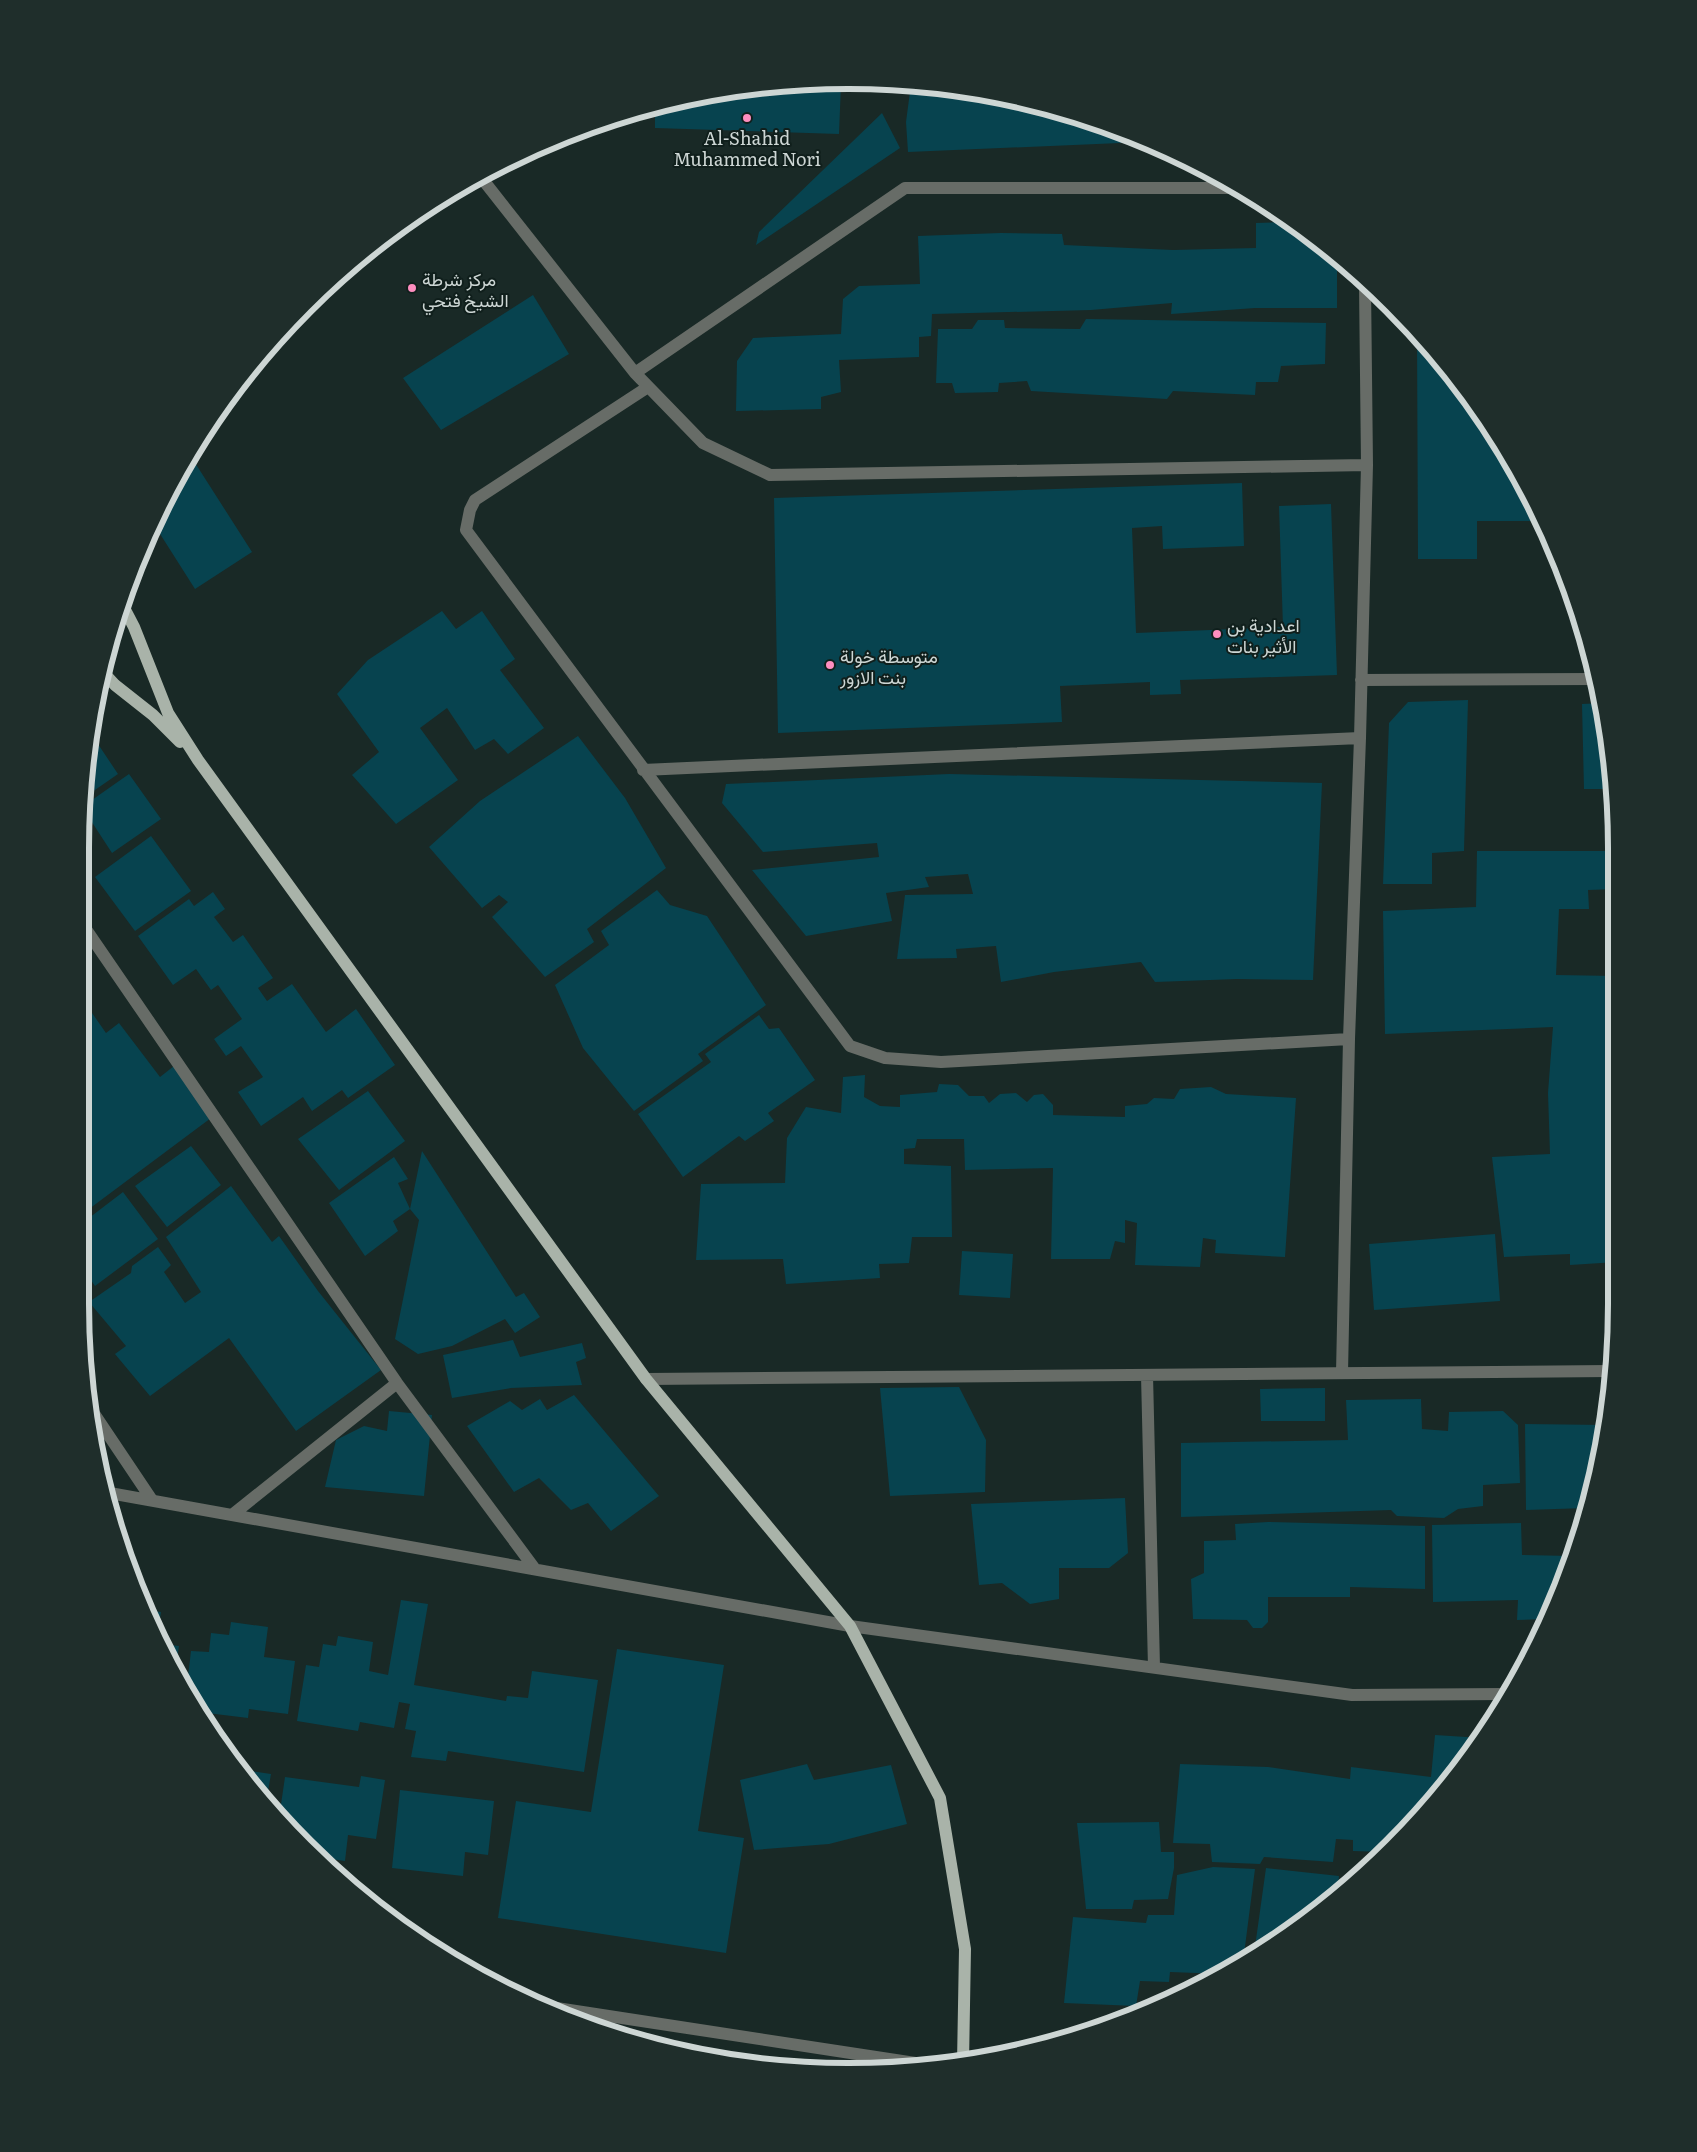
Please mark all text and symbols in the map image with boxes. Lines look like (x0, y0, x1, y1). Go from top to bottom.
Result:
marker: Al-Shahid Muhammed Nori (741, 112, 753, 124)
place label: Al-Shahid Muhammed Nori (673, 124, 821, 172)
place label: مركز شرطة الشيخ فتحي (422, 265, 509, 316)
marker: مركز شرطة الشيخ فتحي (406, 282, 418, 294)
place label: اعدادية بن الأثير بنات (1227, 611, 1300, 659)
marker: اعدادية بن الأثير بنات (1211, 628, 1223, 640)
place label: متوسطة خولة بنت الازور (839, 642, 938, 690)
marker: متوسطة خولة بنت الازور (824, 659, 836, 671)

